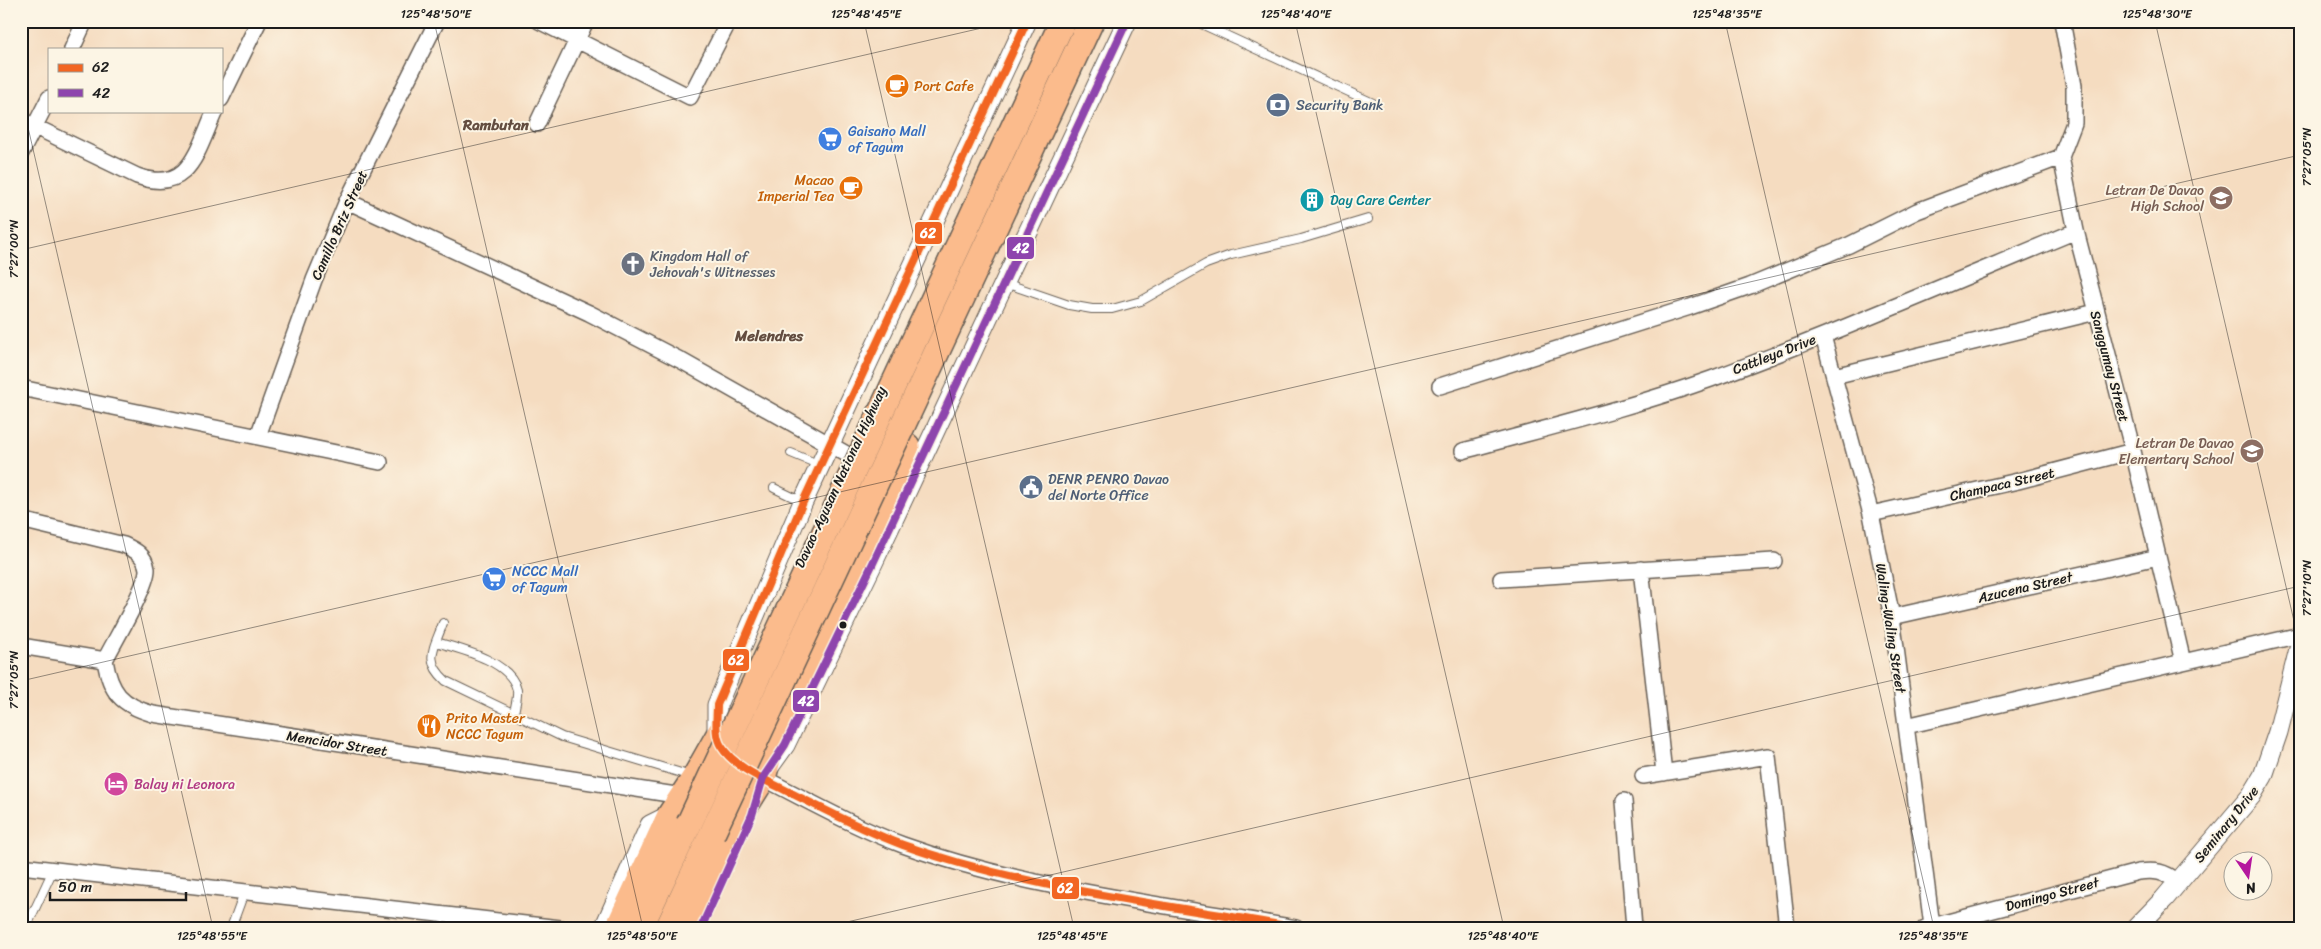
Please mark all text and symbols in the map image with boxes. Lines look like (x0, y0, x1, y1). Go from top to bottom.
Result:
text: 125°48'50"E (401, 3, 472, 25)
text: 125°48'45"E (831, 3, 902, 25)
text: 125°48'40"E (1261, 3, 1333, 25)
text: 125°48'35"E (1692, 3, 1763, 25)
text: 125°48'30"E (2122, 3, 2193, 25)
legend (48, 48, 222, 112)
text: 62 (92, 54, 110, 80)
cafe icon: Port Cafe (884, 73, 910, 99)
place label: Port Cafe (914, 74, 974, 99)
text: 42 (92, 80, 110, 106)
bank icon: Security Bank (1265, 92, 1291, 118)
place label: Security Bank (1296, 93, 1383, 118)
district label: Rambutan (462, 112, 530, 138)
place label: Gaisano Mall of Tagum (848, 119, 927, 160)
supermarket icon: Gaisano Mall of Tagum (817, 126, 843, 152)
text: 7°27'05"N (2296, 127, 2318, 186)
street label: Camillo Briz Street (304, 166, 375, 284)
place label: Macao Imperial Tea (757, 168, 835, 209)
cafe icon: Macao Imperial Tea (838, 175, 864, 201)
place label: Letran De Davao High School (2106, 178, 2205, 219)
school or university icon: Letran De Davao High School (2208, 185, 2234, 211)
building icon: Day Care Center (1299, 187, 1325, 213)
place label: Day Care Center (1330, 188, 1432, 213)
text: 7°27'00"N (3, 219, 25, 278)
line badge: 62 (914, 221, 943, 245)
text: 62 (919, 221, 937, 246)
line badge: 42 (1006, 236, 1035, 260)
text: 42 (1012, 236, 1030, 261)
place label: Kingdom Hall of Jehovah's Witnesses (649, 244, 776, 285)
church icon: Kingdom Hall of Jehovah's Witnesses (620, 251, 646, 277)
street label: Sanggumay Street (2083, 308, 2136, 425)
district label: Melendres (734, 323, 804, 349)
street label: Cattleya Drive (1729, 327, 1820, 382)
street label: Davao-Agusan National Highway (787, 381, 894, 572)
place label: Letran De Davao Elementary School (2118, 431, 2235, 472)
school or university icon: Letran De Davao Elementary School (2239, 438, 2265, 464)
street label: Champaca Street (1947, 460, 2057, 509)
place label: DENR PENRO Davao del Norte Office (1048, 467, 1169, 508)
public building icon: DENR PENRO Davao del Norte Office (1018, 474, 1044, 500)
place label: NCCC Mall of Tagum (512, 559, 579, 600)
text: 7°27'10"N (2296, 559, 2318, 616)
street label: Waling-Waling Street (1868, 561, 1913, 696)
street label: Azucena Street (1974, 564, 2076, 611)
supermarket icon: NCCC Mall of Tagum (481, 566, 507, 592)
unlabelled marker (838, 620, 848, 630)
line badge: 62 (722, 648, 750, 672)
text: 62 (727, 648, 745, 673)
text: 7°27'05"N (3, 650, 25, 709)
line badge: 42 (792, 689, 820, 713)
text: 42 (797, 689, 815, 714)
place label: Prito Master NCCC Tagum (446, 706, 526, 747)
restaurant icon: Prito Master NCCC Tagum (416, 713, 442, 739)
street label: Mencidor Street (285, 723, 389, 764)
hotel icon: Balay ni Leonora (103, 771, 129, 797)
place label: Balay ni Leonora (134, 772, 235, 797)
street label: Seminary Drive (2187, 780, 2266, 869)
north arrow (2224, 852, 2274, 902)
scale bar (50, 869, 186, 901)
street label: Domingo Street (2003, 870, 2103, 919)
text: 50 m (58, 874, 93, 900)
text: N (2243, 875, 2259, 902)
line badge: 62 (1051, 876, 1080, 900)
text: 62 (1056, 876, 1074, 901)
text: 125°48'55"E (177, 925, 248, 947)
text: 125°48'50"E (607, 925, 678, 947)
text: 125°48'45"E (1037, 925, 1108, 947)
text: 125°48'40"E (1468, 925, 1540, 947)
text: 125°48'35"E (1898, 925, 1969, 947)

